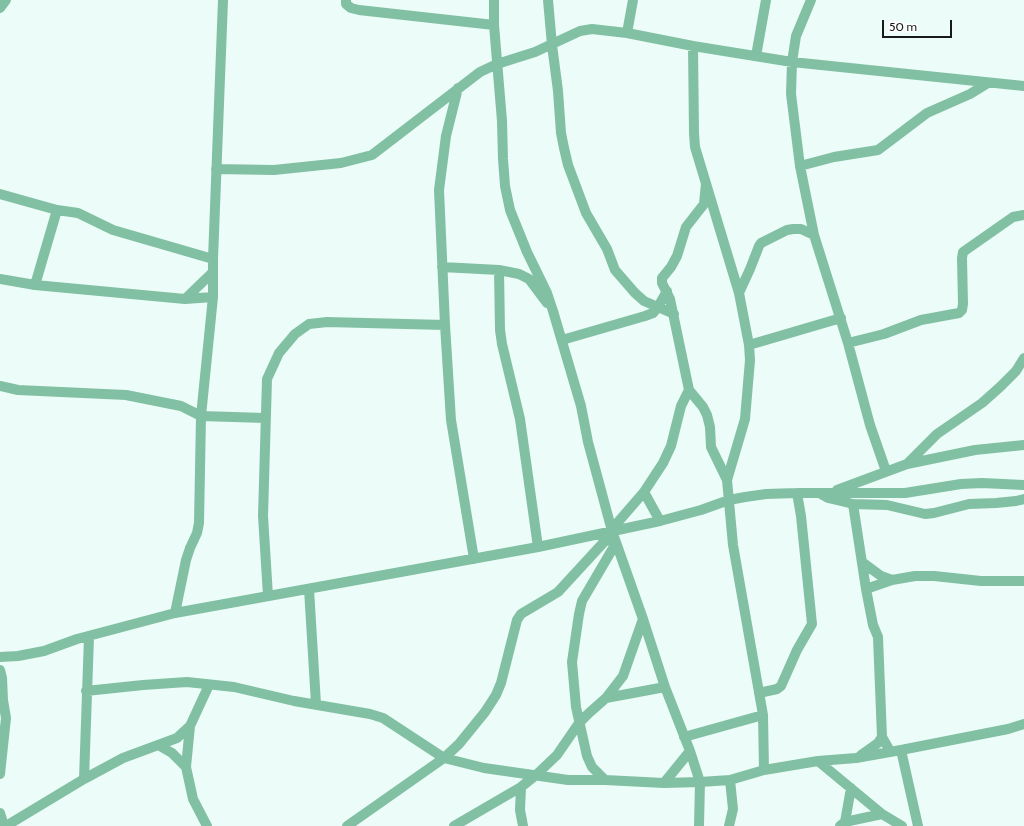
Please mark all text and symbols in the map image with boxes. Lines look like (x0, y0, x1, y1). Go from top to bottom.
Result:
scale bar (884, 12, 954, 38)
text: 50 m (889, 19, 917, 34)

